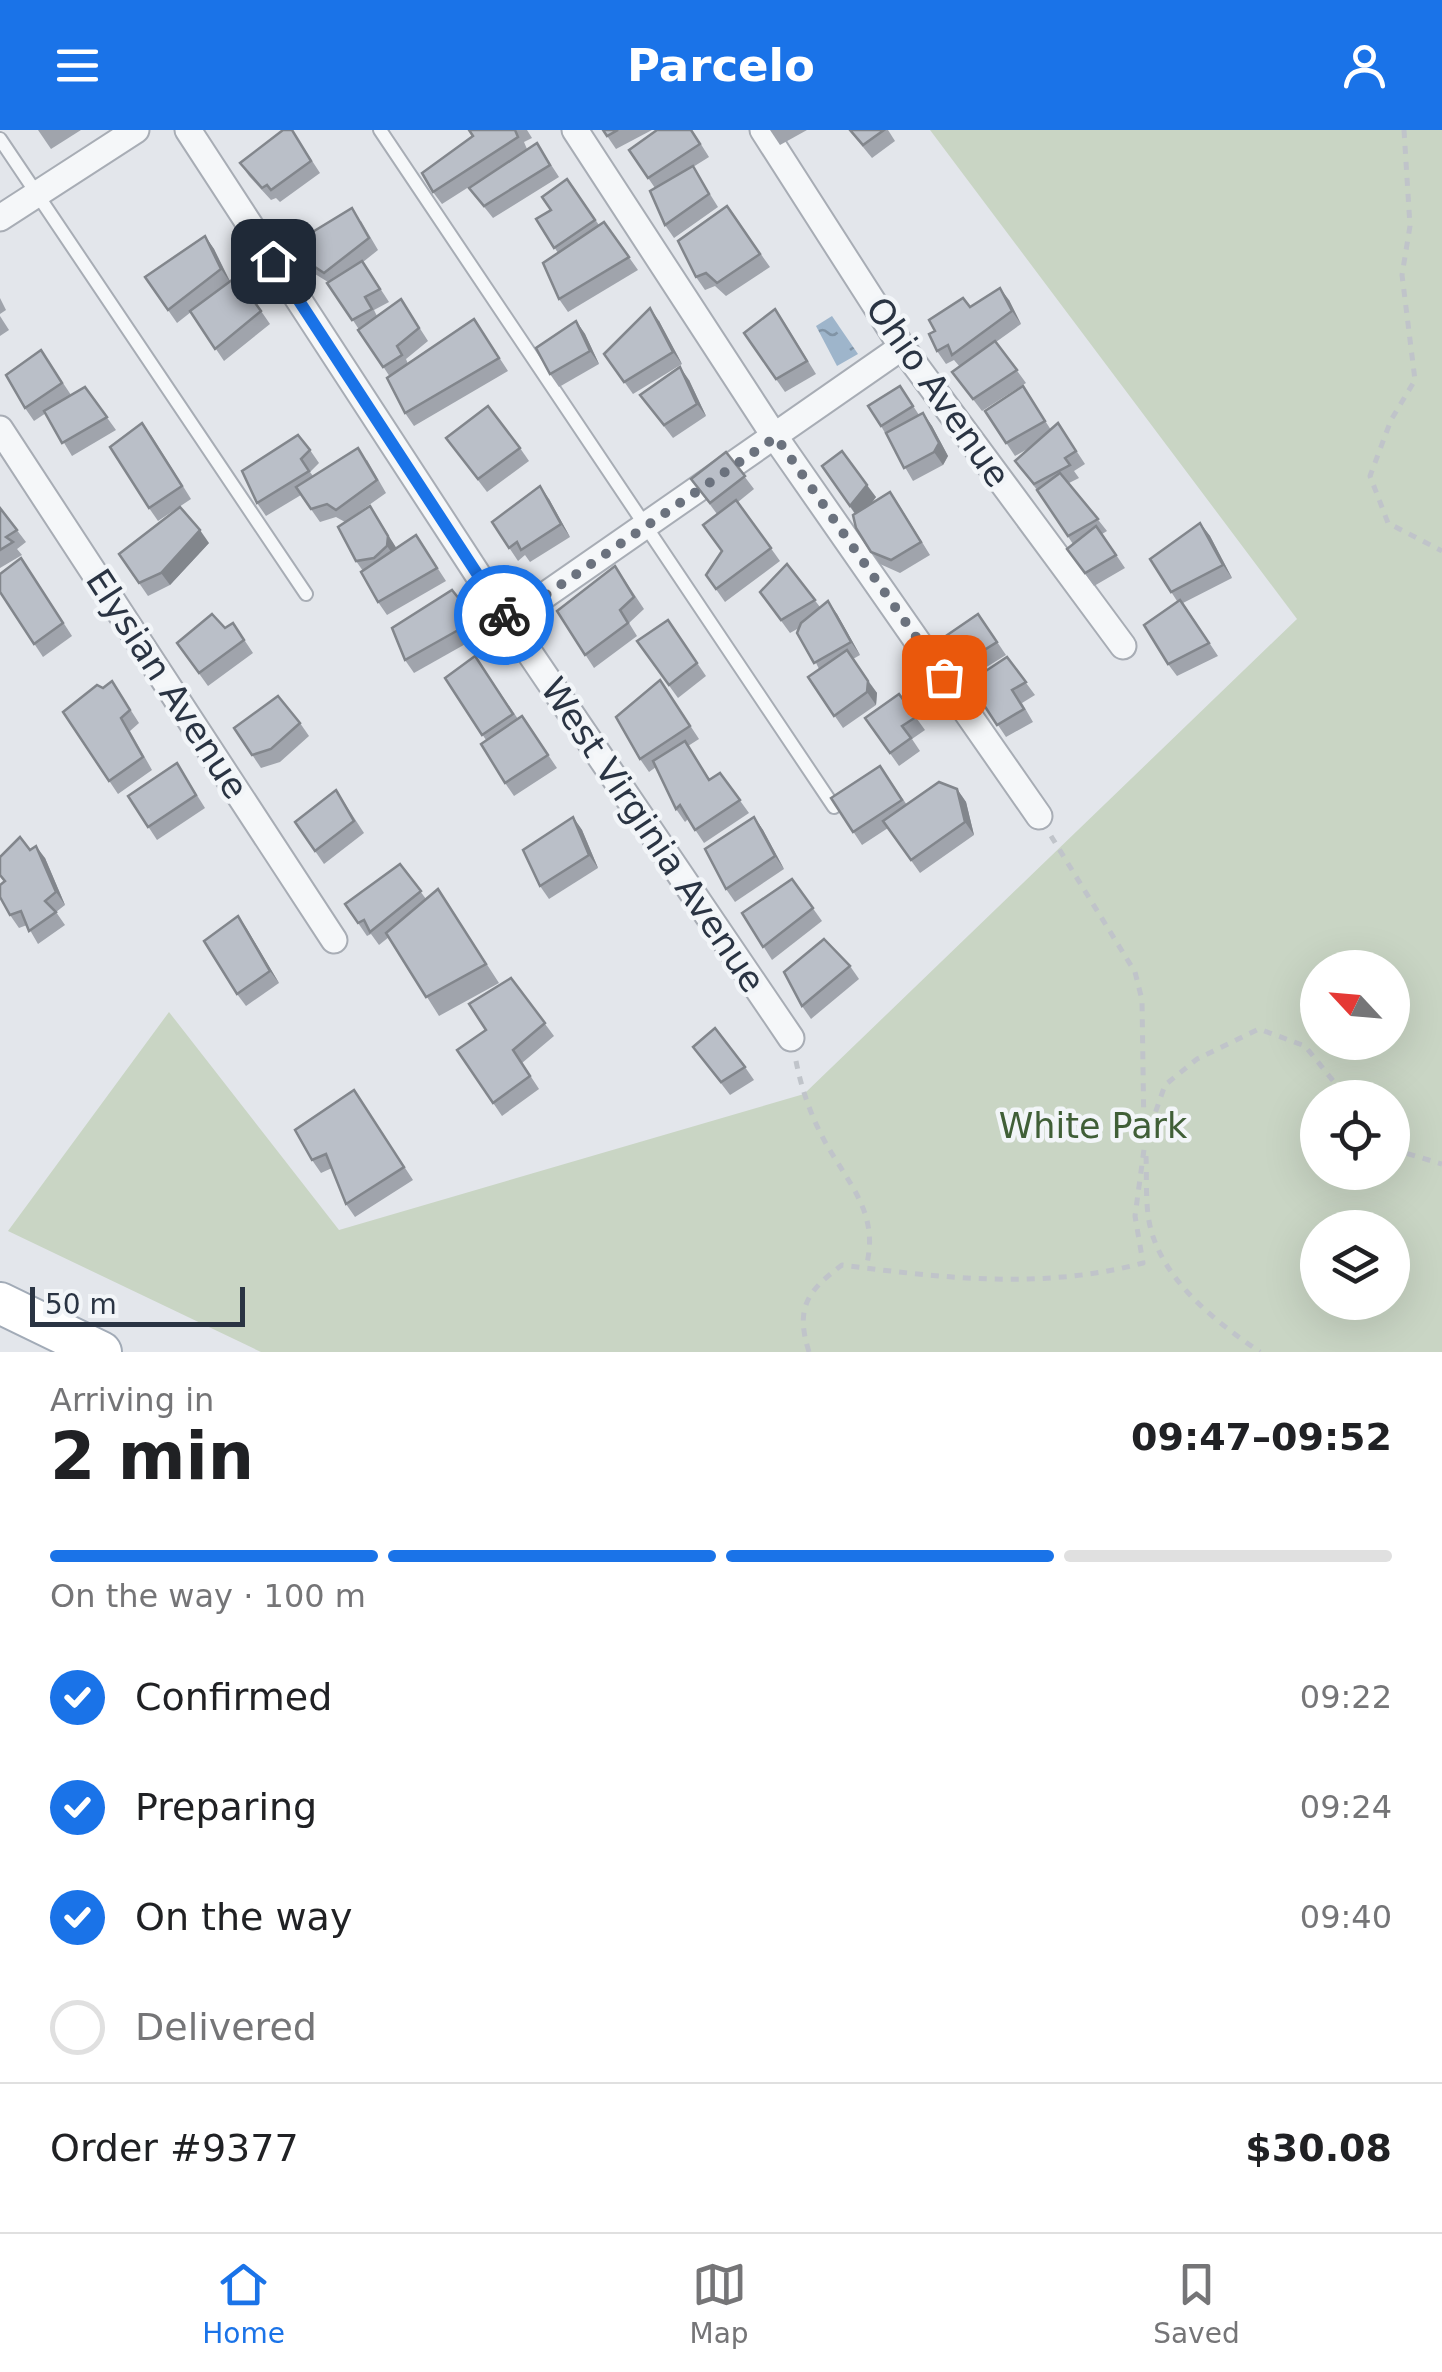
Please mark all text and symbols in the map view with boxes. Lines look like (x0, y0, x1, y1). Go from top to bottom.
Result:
icon: menu (50, 38, 105, 93)
icon: person (1337, 38, 1392, 93)
text: Parcelo (627, 39, 815, 92)
pin (231, 219, 316, 304)
icon: home (246, 234, 301, 289)
street label: Ohio Avenue (858, 290, 1018, 494)
street label: Elysian Avenue (78, 562, 256, 806)
courier (454, 565, 554, 665)
icon: bike (477, 588, 532, 643)
pin (902, 635, 987, 720)
icon: bag (917, 650, 972, 705)
street label: West Virginia Avenue (533, 670, 773, 1000)
north arrow (1300, 950, 1410, 1060)
map controls (1300, 950, 1410, 1320)
button: locate (1300, 1080, 1410, 1190)
park label: White Park (999, 1106, 1188, 1146)
button: layers (1300, 1210, 1410, 1320)
scale bar (30, 1282, 245, 1326)
text: 50 m (45, 1288, 117, 1321)
text: Arriving in (50, 1381, 214, 1419)
text: 09:47–09:52 (1131, 1415, 1392, 1459)
text: 2 min (50, 1419, 254, 1494)
text: On the way · 100 m (50, 1577, 366, 1615)
icon: check (50, 1670, 105, 1725)
text: Confirmed (135, 1675, 332, 1719)
text: 09:22 (1300, 1678, 1392, 1716)
icon: check (50, 1780, 105, 1835)
text: Preparing (135, 1785, 317, 1829)
text: 09:24 (1300, 1788, 1392, 1826)
icon: check (50, 1890, 105, 1945)
text: On the way (135, 1895, 352, 1939)
text: 09:40 (1300, 1898, 1392, 1936)
text: Delivered (135, 2005, 317, 2049)
text: Order #9377 (50, 2126, 299, 2170)
text: $30.08 (1245, 2126, 1392, 2170)
tab: Home (202, 2257, 285, 2350)
tab: Map (690, 2257, 749, 2350)
tab: Saved (1153, 2257, 1240, 2350)

